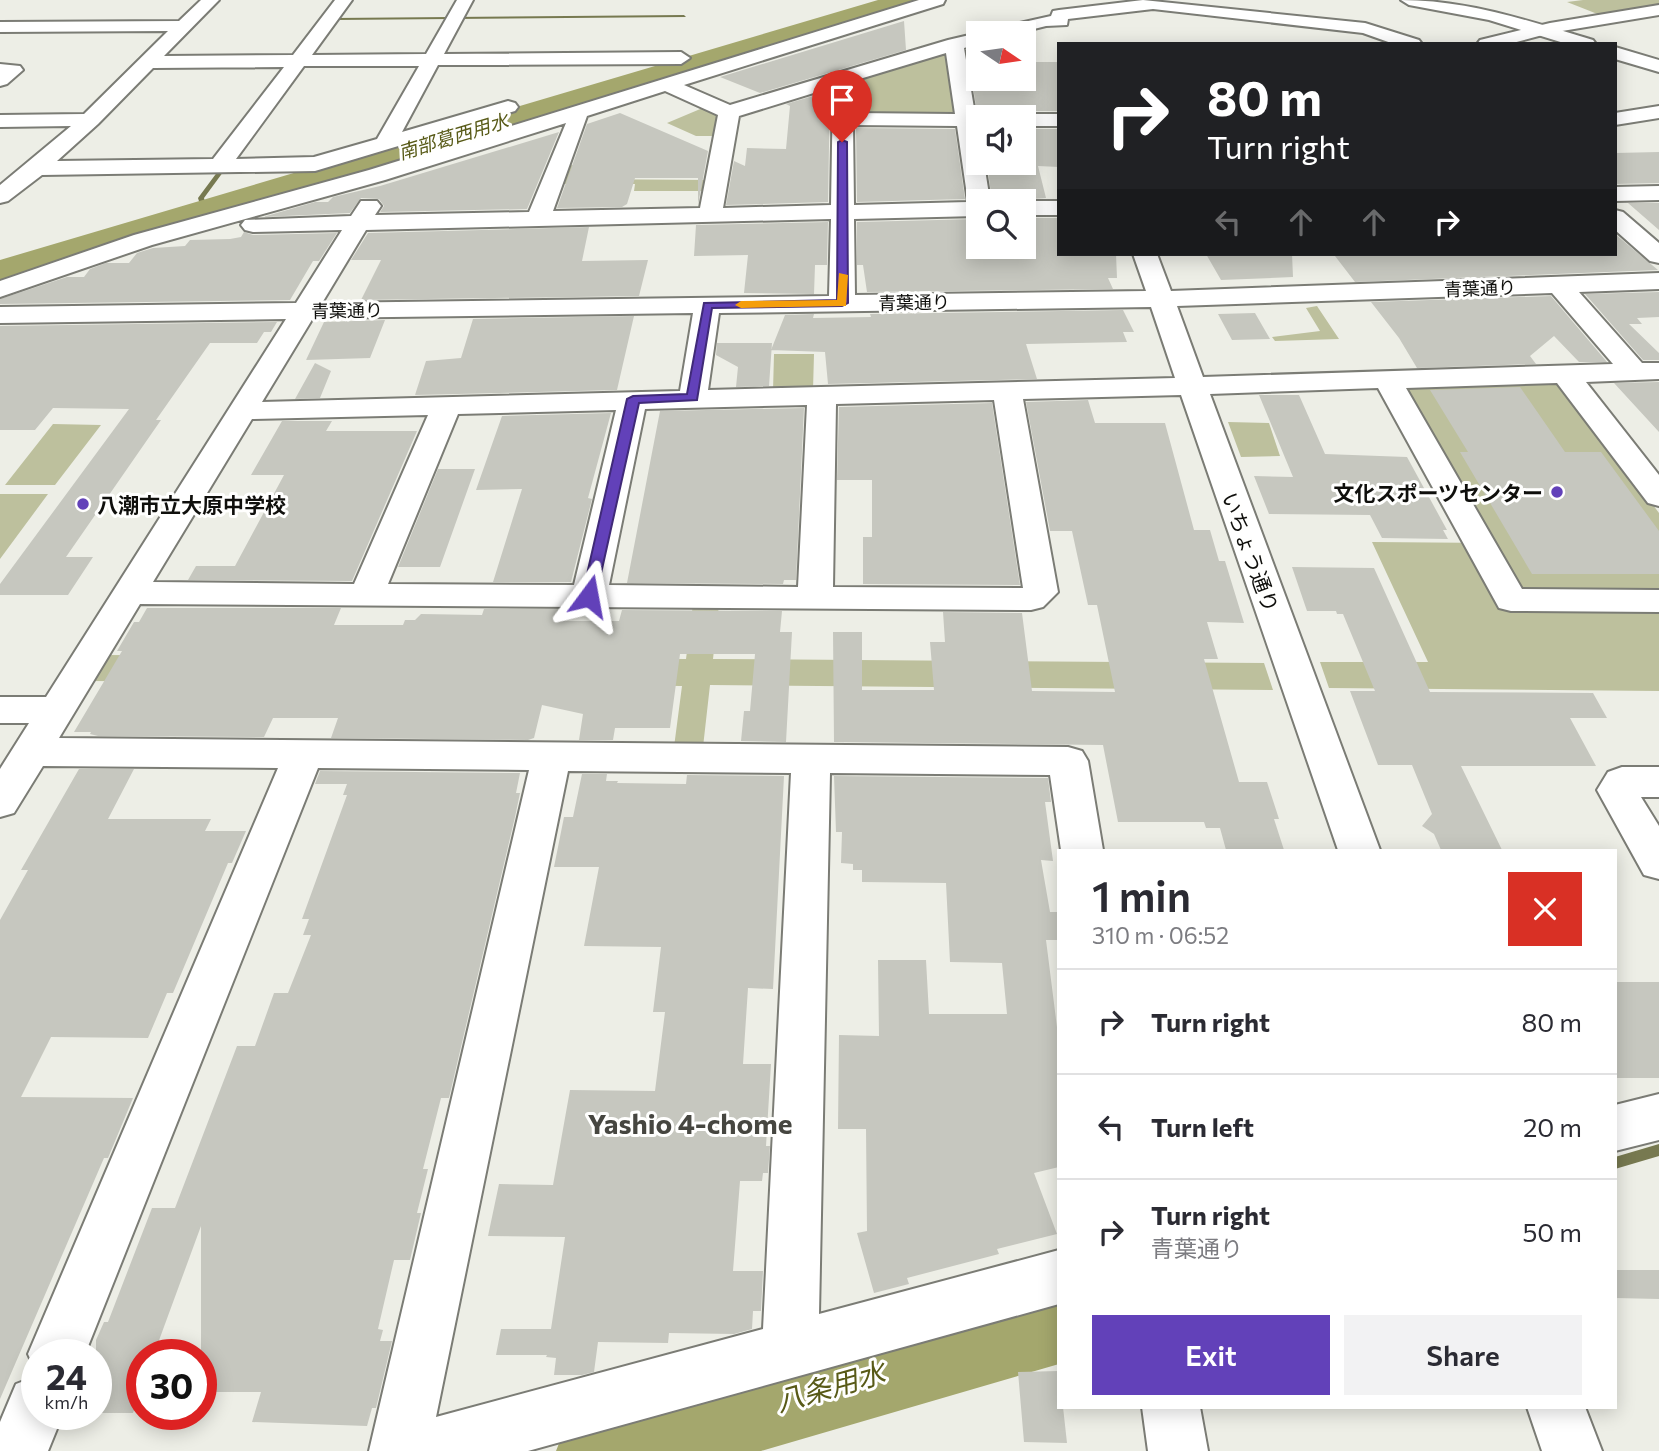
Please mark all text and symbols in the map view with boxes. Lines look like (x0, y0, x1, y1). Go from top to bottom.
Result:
north arrow (966, 21, 1036, 91)
map controls (966, 21, 1036, 259)
text: 80 m (1207, 66, 1322, 126)
pin (812, 70, 872, 142)
icon: right (1092, 70, 1183, 161)
icon: arrive (823, 81, 861, 119)
button: sound (966, 105, 1036, 175)
water label: 南部葛西用水 (395, 108, 513, 164)
text: Turn right (1207, 126, 1350, 166)
button: search (966, 189, 1036, 259)
icon: left (1209, 203, 1247, 241)
icon: ahead (1282, 203, 1320, 241)
icon: ahead (1355, 203, 1393, 241)
icon: right (1428, 203, 1466, 241)
street label: 青葉通り (1444, 276, 1516, 300)
street label: 青葉通り (878, 290, 950, 314)
street label: 青葉通り (311, 298, 383, 322)
place label: 文化スポーツセンター (1333, 480, 1543, 505)
marker: 文化スポーツセンター (1549, 484, 1565, 500)
street label: いちょう通り (1218, 489, 1284, 615)
place label: 八潮市立大原中学校 (97, 492, 286, 517)
marker: 八潮市立大原中学校 (75, 496, 91, 512)
position arrow (552, 559, 626, 633)
text: 1 min (1092, 869, 1191, 921)
button: close (1508, 872, 1582, 946)
text: 310 m · 06:52 (1092, 921, 1229, 949)
icon: right (1092, 1003, 1130, 1041)
text: Turn right (1151, 1006, 1270, 1037)
text: 80 m (1522, 1006, 1582, 1037)
district label: Yashio 4-chome (588, 1106, 792, 1140)
icon: left (1092, 1108, 1130, 1146)
text: Turn left (1151, 1111, 1254, 1142)
text: 20 m (1523, 1111, 1582, 1142)
text: Turn right (1151, 1199, 1270, 1230)
icon: right (1092, 1213, 1130, 1251)
text: 50 m (1522, 1216, 1582, 1247)
text: 青葉通り (1151, 1234, 1243, 1262)
button: Exit (1092, 1315, 1330, 1395)
button: Share (1344, 1315, 1582, 1395)
speed limit sign: 30 (126, 1339, 217, 1430)
water label: 八条用水 (771, 1353, 891, 1418)
text: 24 (46, 1354, 87, 1397)
text: km/h (45, 1391, 88, 1413)

